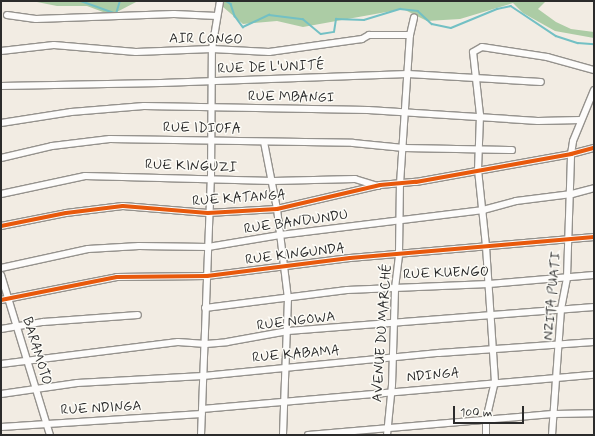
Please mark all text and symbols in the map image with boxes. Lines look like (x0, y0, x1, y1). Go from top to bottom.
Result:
street label: AIR CONGO (167, 30, 245, 48)
street label: RUE DE L'UNITÉ (216, 57, 326, 77)
street label: RUE MBANGI (247, 88, 335, 106)
street label: RUE IDIOFA (161, 119, 243, 137)
street label: RUE KINGUZI (145, 156, 237, 176)
street label: RUE KATANGA (192, 186, 286, 210)
street label: RUE BANDUNDU (243, 206, 349, 238)
street label: RUE KINGUNDA (243, 239, 347, 269)
street label: NZITA PUATI (540, 253, 564, 339)
street label: RUE KUENGO (402, 263, 490, 283)
street label: AVENUE DU MARCHÉ (369, 264, 395, 402)
street label: RUE NGOWA (255, 308, 337, 334)
street label: BARAMOTO (19, 315, 55, 387)
street label: RUE KABAMA (251, 342, 341, 366)
street label: NDINGA (406, 364, 460, 386)
street label: RUE NDINGA (59, 397, 143, 419)
scale bar (455, 398, 526, 424)
text: 100 m (460, 405, 492, 421)

